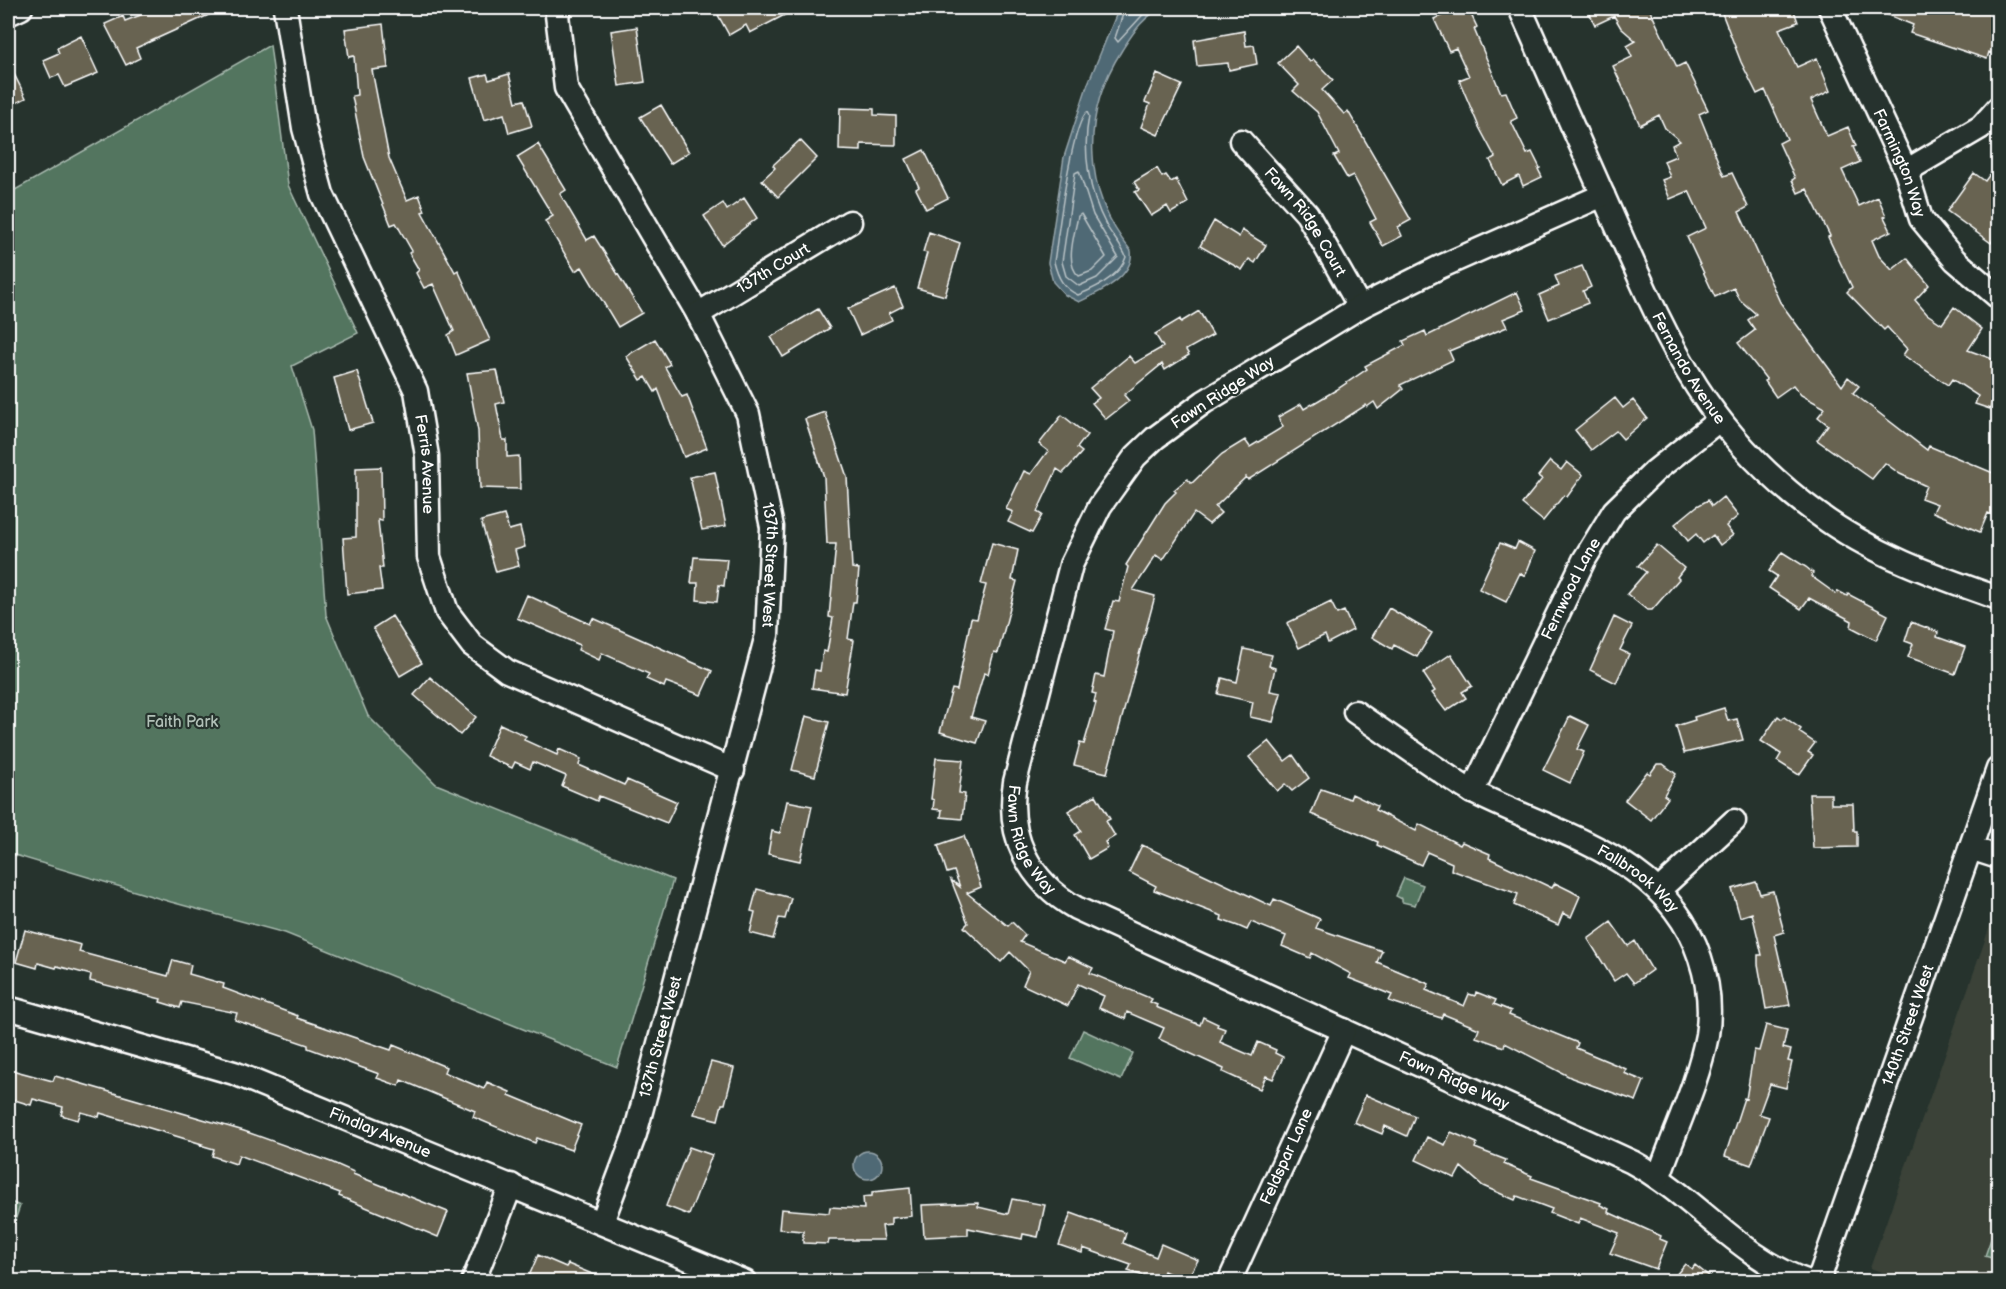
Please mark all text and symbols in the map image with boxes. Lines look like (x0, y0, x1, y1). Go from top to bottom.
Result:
street label: Farmington Way (1869, 106, 1930, 220)
street label: Fawn Ridge Court (1260, 164, 1350, 280)
street label: 137th Court (733, 239, 813, 298)
street label: Fernando Avenue (1648, 309, 1730, 429)
street label: Fawn Ridge Way (1168, 352, 1279, 433)
street label: Ferris Avenue (411, 413, 438, 515)
street label: 137th Street West (758, 501, 782, 628)
street label: Fernwood Lane (1537, 534, 1605, 643)
park label: Faith Park (146, 713, 218, 732)
street label: Fawn Ridge Way (1003, 784, 1060, 899)
street label: Fallbrook Way (1594, 841, 1683, 917)
street label: 140th Street West (1878, 962, 1938, 1088)
street label: 137th Street West (636, 974, 686, 1100)
street label: Fawn Ridge Way (1396, 1047, 1513, 1114)
street label: Findlay Avenue (326, 1103, 434, 1162)
street label: Feldspar Lane (1256, 1105, 1317, 1208)

